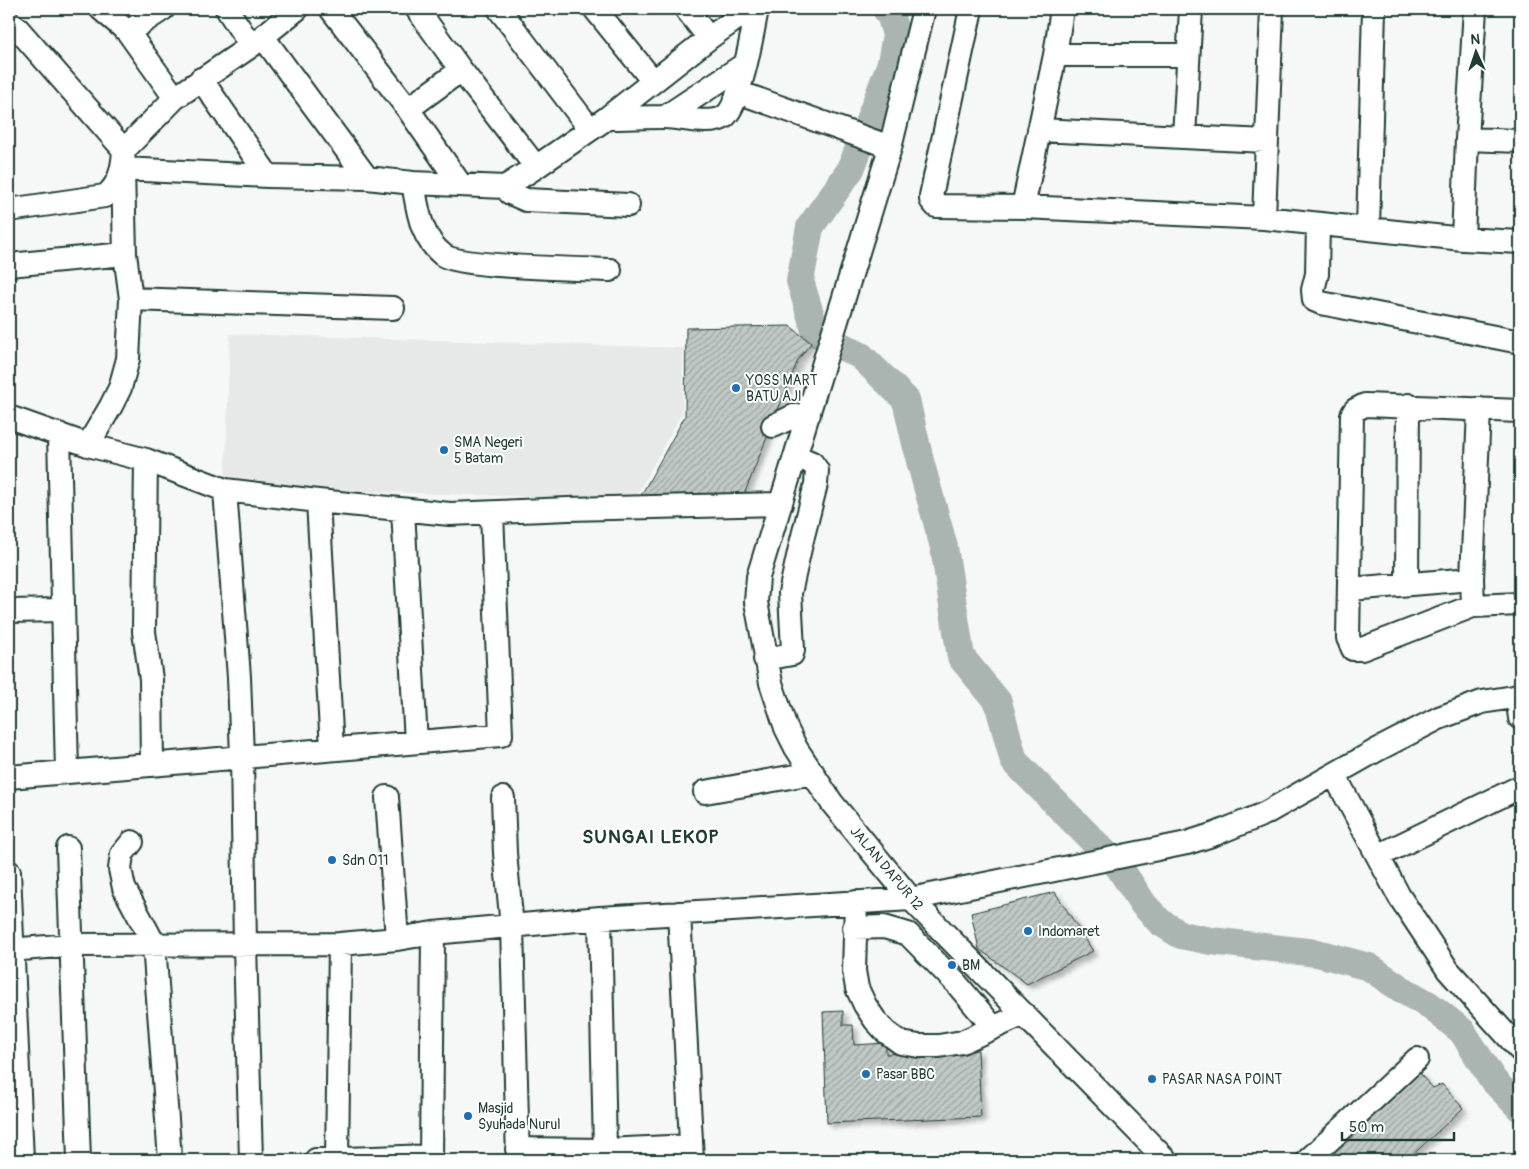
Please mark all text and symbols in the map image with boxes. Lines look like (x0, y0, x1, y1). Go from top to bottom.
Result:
north arrow (1452, 28, 1502, 78)
text: N (1470, 31, 1481, 48)
place label: YOSS MART BATU AJI (745, 372, 818, 405)
marker: YOSS MART BATU AJI (730, 382, 742, 394)
place label: SMA Negeri 5 Batam (454, 434, 523, 467)
marker: SMA Negeri 5 Batam (438, 444, 450, 456)
street label: JALAN DAPUR 12 (846, 823, 927, 914)
district label: SUNGAI LEKOP (582, 825, 720, 849)
place label: Sdn 011 (342, 852, 389, 869)
marker: Sdn 011 (326, 854, 338, 866)
place label: Indomaret (1038, 923, 1100, 940)
marker: Indomaret (1022, 925, 1034, 937)
place label: BM (962, 957, 980, 974)
marker: BM (946, 959, 958, 971)
place label: Pasar BBC (876, 1066, 935, 1083)
marker: Pasar BBC (860, 1068, 872, 1080)
place label: PASAR NASA POINT (1162, 1071, 1283, 1088)
marker: PASAR NASA POINT (1146, 1073, 1158, 1085)
place label: Masjid Syuhada Nurul (478, 1100, 561, 1133)
scale bar (1342, 1109, 1454, 1141)
marker: Masjid Syuhada Nurul (462, 1110, 474, 1122)
text: 50 m (1349, 1118, 1384, 1137)

